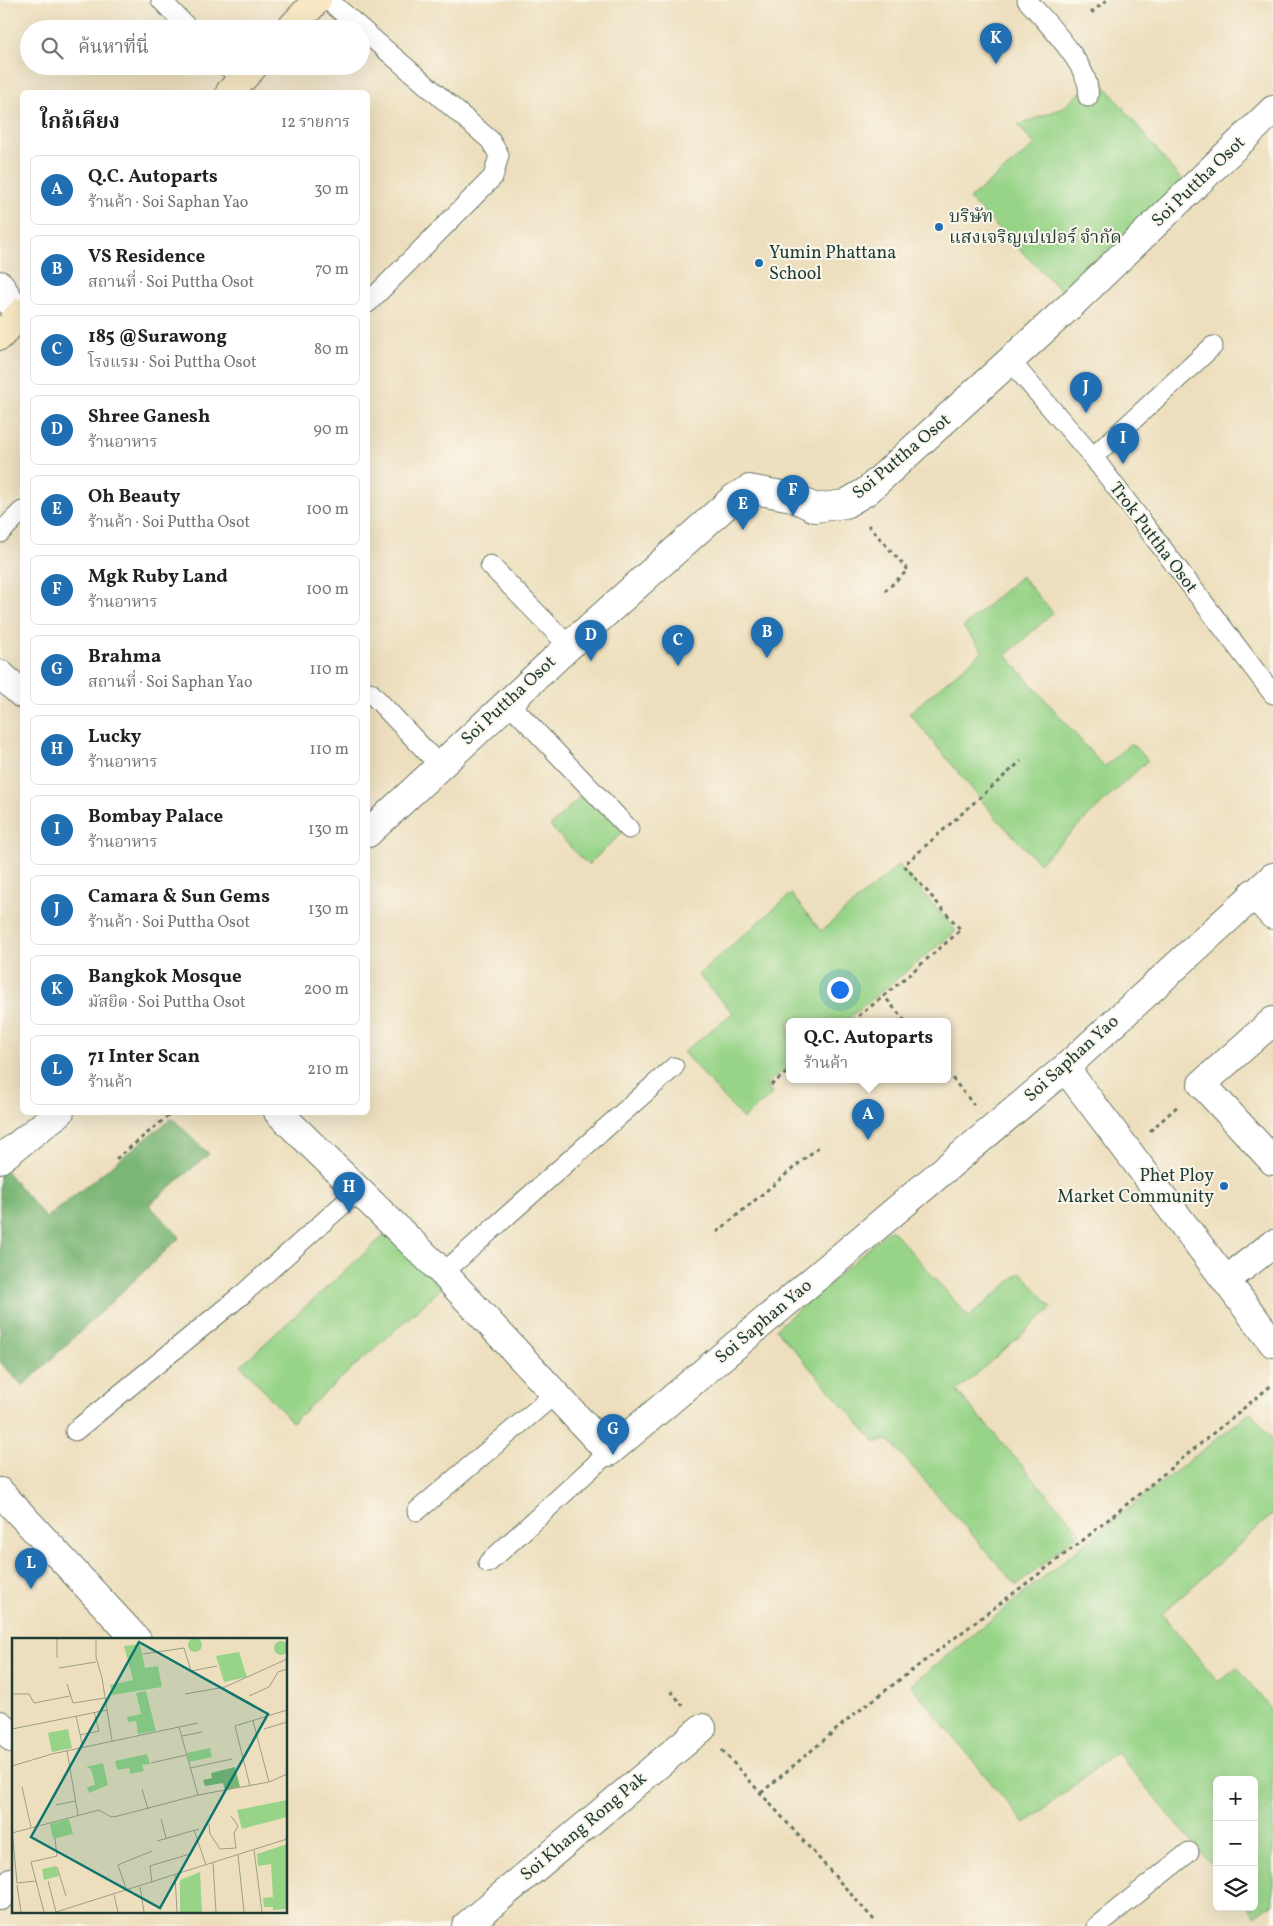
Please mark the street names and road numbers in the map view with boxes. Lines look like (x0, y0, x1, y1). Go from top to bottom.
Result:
street label: Soi Puttha Osot (1147, 131, 1251, 233)
street label: Soi Puttha Osot (847, 408, 957, 506)
street label: Trok Puttha Osot (1103, 477, 1203, 599)
street label: Soi Puttha Osot (456, 650, 562, 752)
street label: Soi Saphan Yao (1019, 1010, 1125, 1108)
street label: Soi Saphan Yao (710, 1274, 818, 1370)
street label: Soi Khang Rong Pak (515, 1766, 653, 1887)

